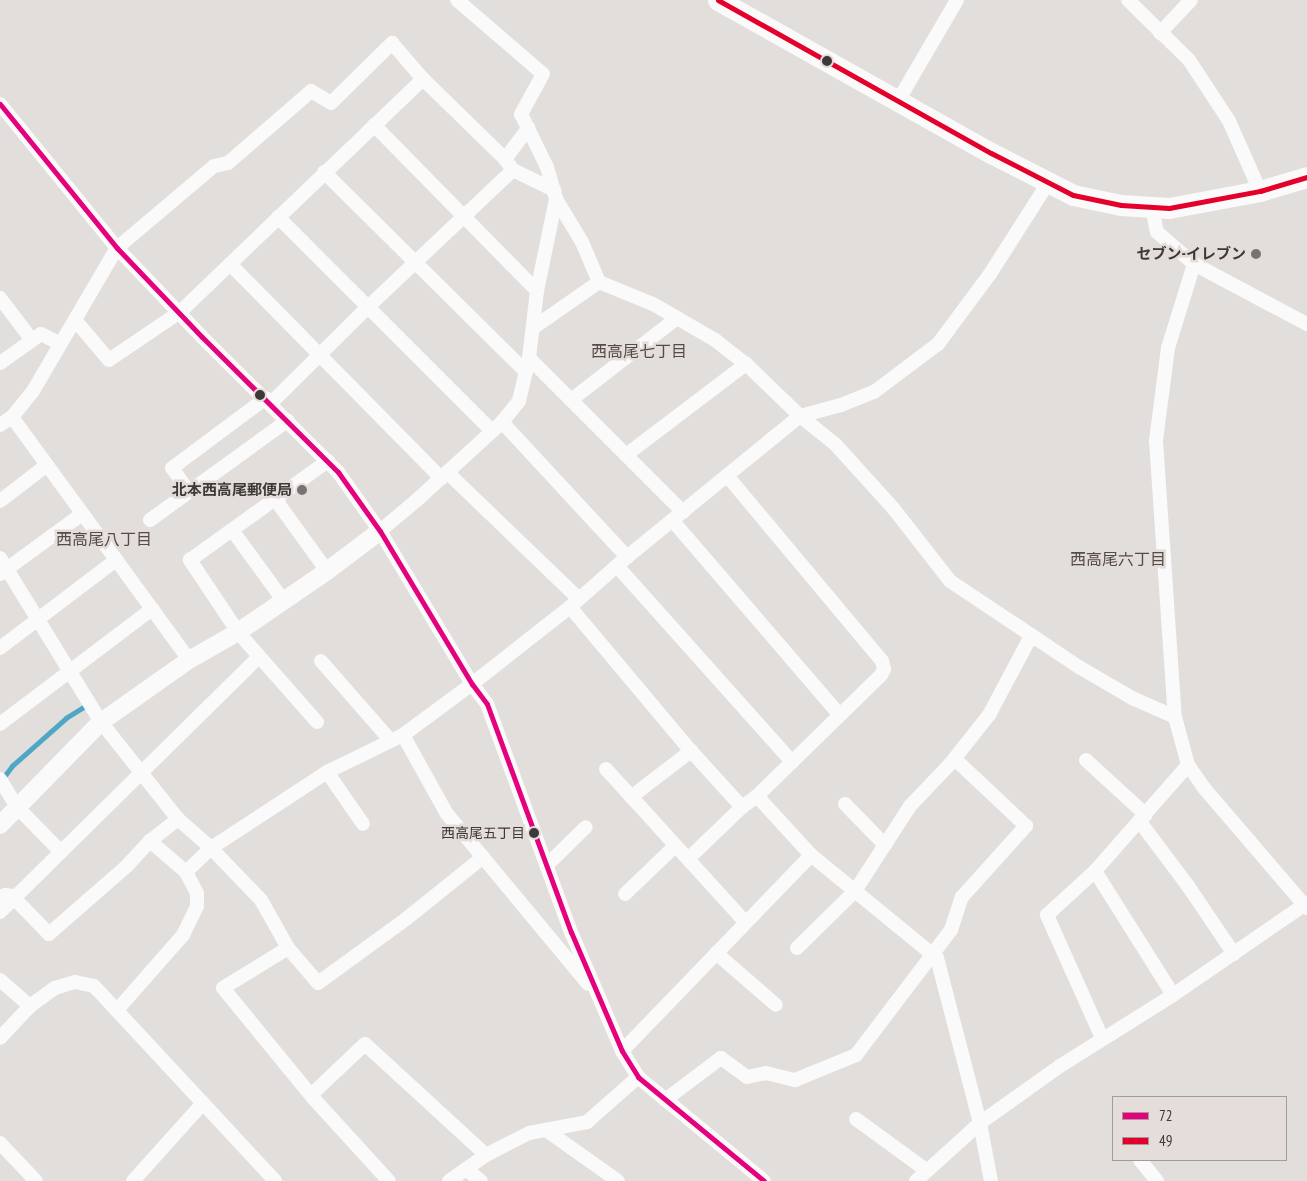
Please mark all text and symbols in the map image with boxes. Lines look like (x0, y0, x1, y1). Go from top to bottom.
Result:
unlabelled marker (822, 56, 832, 66)
place label: セブン-イレブン (1137, 245, 1246, 263)
marker: セブン-イレブン (1250, 248, 1262, 260)
district label: 西高尾七丁目 (591, 341, 687, 361)
unlabelled marker (255, 390, 265, 400)
place label: 北本西高尾郵便局 (172, 481, 292, 499)
marker: 北本西高尾郵便局 (296, 484, 308, 496)
district label: 西高尾八丁目 (56, 529, 152, 549)
district label: 西高尾六丁目 (1070, 549, 1166, 569)
place label: 西高尾五丁目 (441, 825, 525, 841)
marker: 西高尾五丁目 (529, 828, 539, 838)
legend (1112, 1096, 1287, 1161)
text: 72 (1159, 1106, 1173, 1125)
text: 49 (1159, 1131, 1173, 1150)

